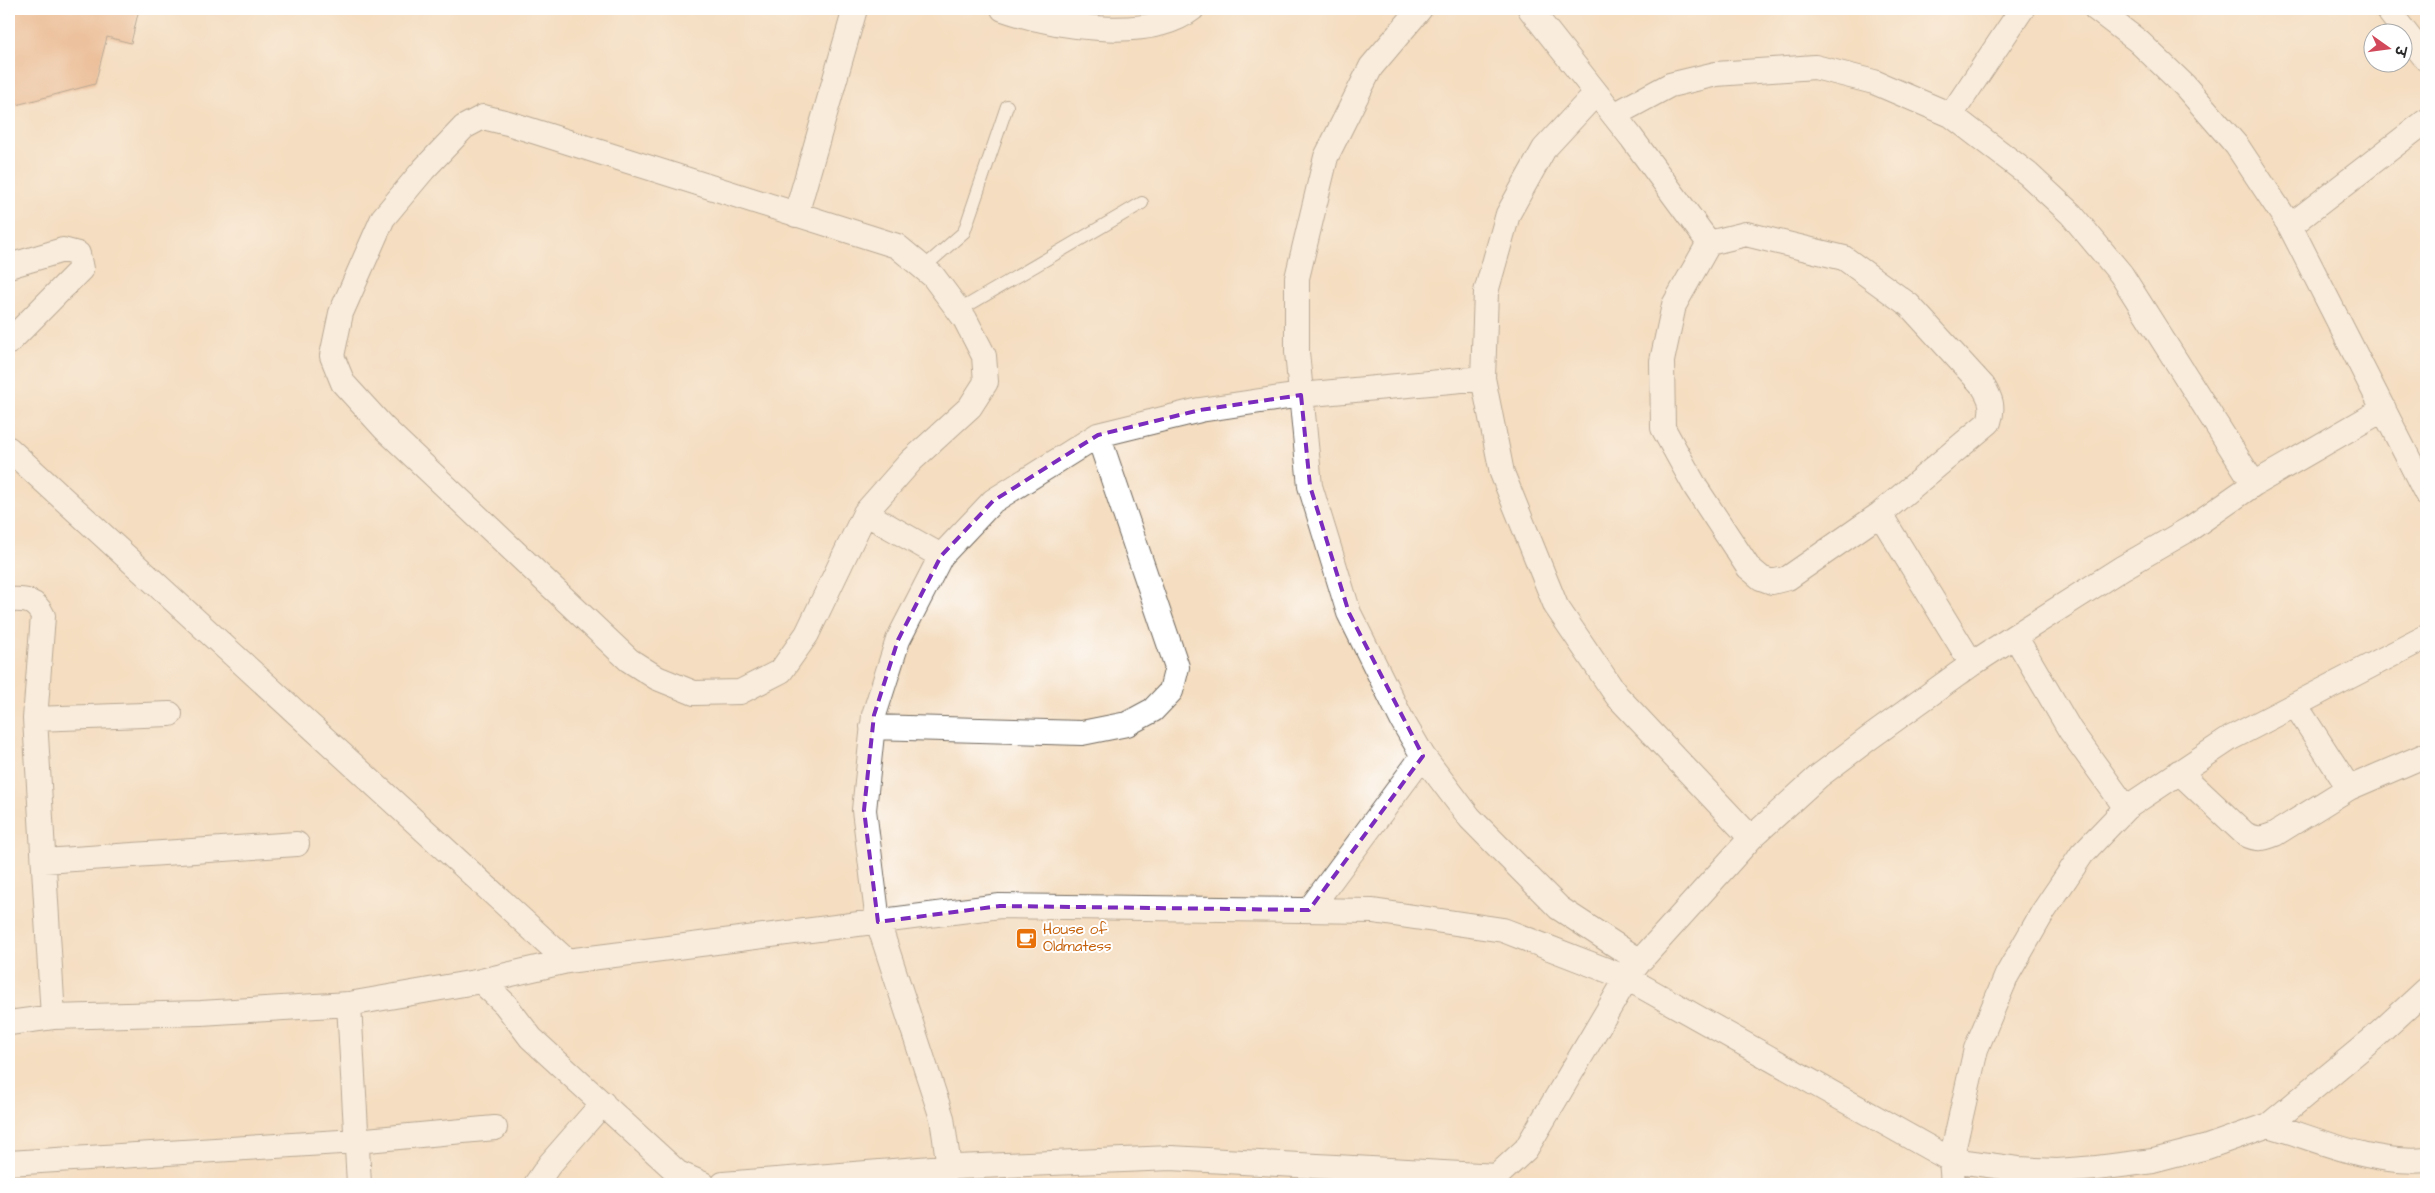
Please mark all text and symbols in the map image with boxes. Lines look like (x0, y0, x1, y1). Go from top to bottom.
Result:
north arrow (2362, 22, 2412, 72)
text: उ (2388, 42, 2411, 59)
place label: House of Oldmatess (1043, 919, 1112, 957)
cafe icon: House of Oldmatess (1015, 926, 1039, 950)

